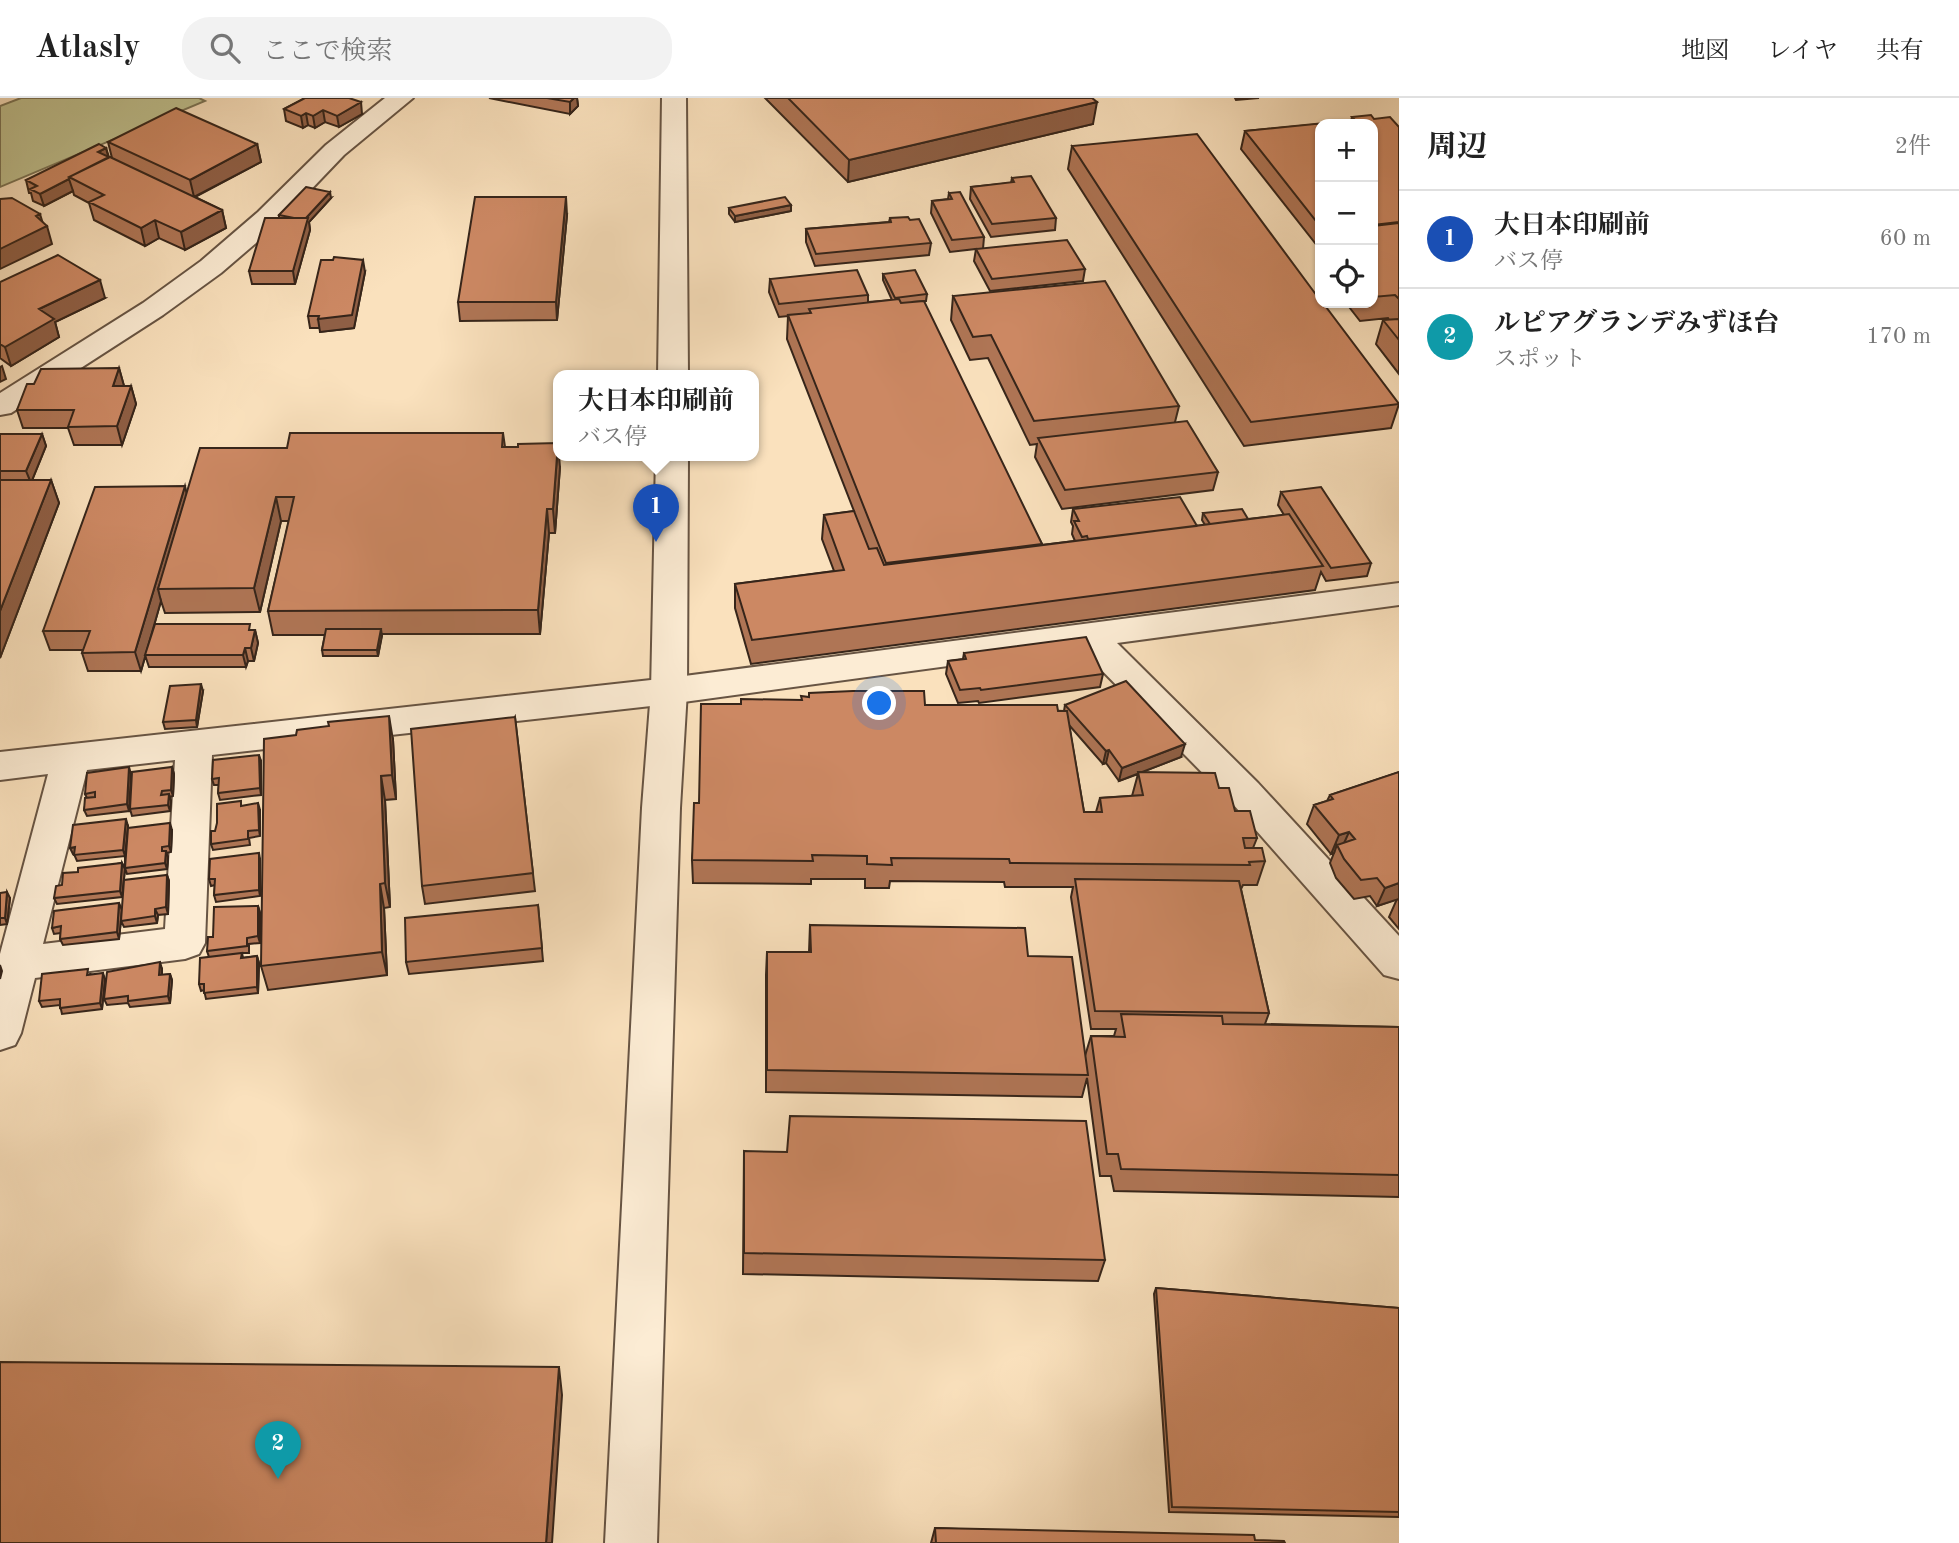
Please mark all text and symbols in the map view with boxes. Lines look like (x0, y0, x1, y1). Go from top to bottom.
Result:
search box (182, 17, 672, 80)
icon: search (206, 29, 244, 67)
text: Atlasly (35, 32, 140, 65)
text: ここで検索 (262, 39, 392, 65)
text: 地図 (1681, 40, 1729, 64)
text: レイヤ (1767, 40, 1838, 64)
text: 共有 (1876, 40, 1924, 64)
map controls (1315, 119, 1378, 308)
button: + (1315, 119, 1378, 182)
text: 周辺 (1427, 133, 1487, 163)
text: 2件 (1895, 135, 1931, 158)
button: − (1315, 182, 1378, 245)
text: 大日本印刷前 (1494, 213, 1650, 239)
text: 1 (1443, 227, 1457, 250)
text: 60 m (1880, 227, 1931, 250)
button: locate (1315, 245, 1378, 308)
text: バス停 (1494, 250, 1563, 273)
text: ルピアグランデみずほ台 (1494, 311, 1779, 337)
text: 2 (1443, 325, 1457, 348)
text: 170 m (1866, 325, 1931, 348)
text: スポット (1494, 348, 1586, 371)
popup (553, 370, 759, 461)
text: 大日本印刷前 (578, 389, 734, 415)
text: バス停 (578, 426, 647, 449)
pin: 1 (633, 484, 679, 542)
your location (862, 686, 896, 720)
pin: 2 (255, 1421, 301, 1479)

